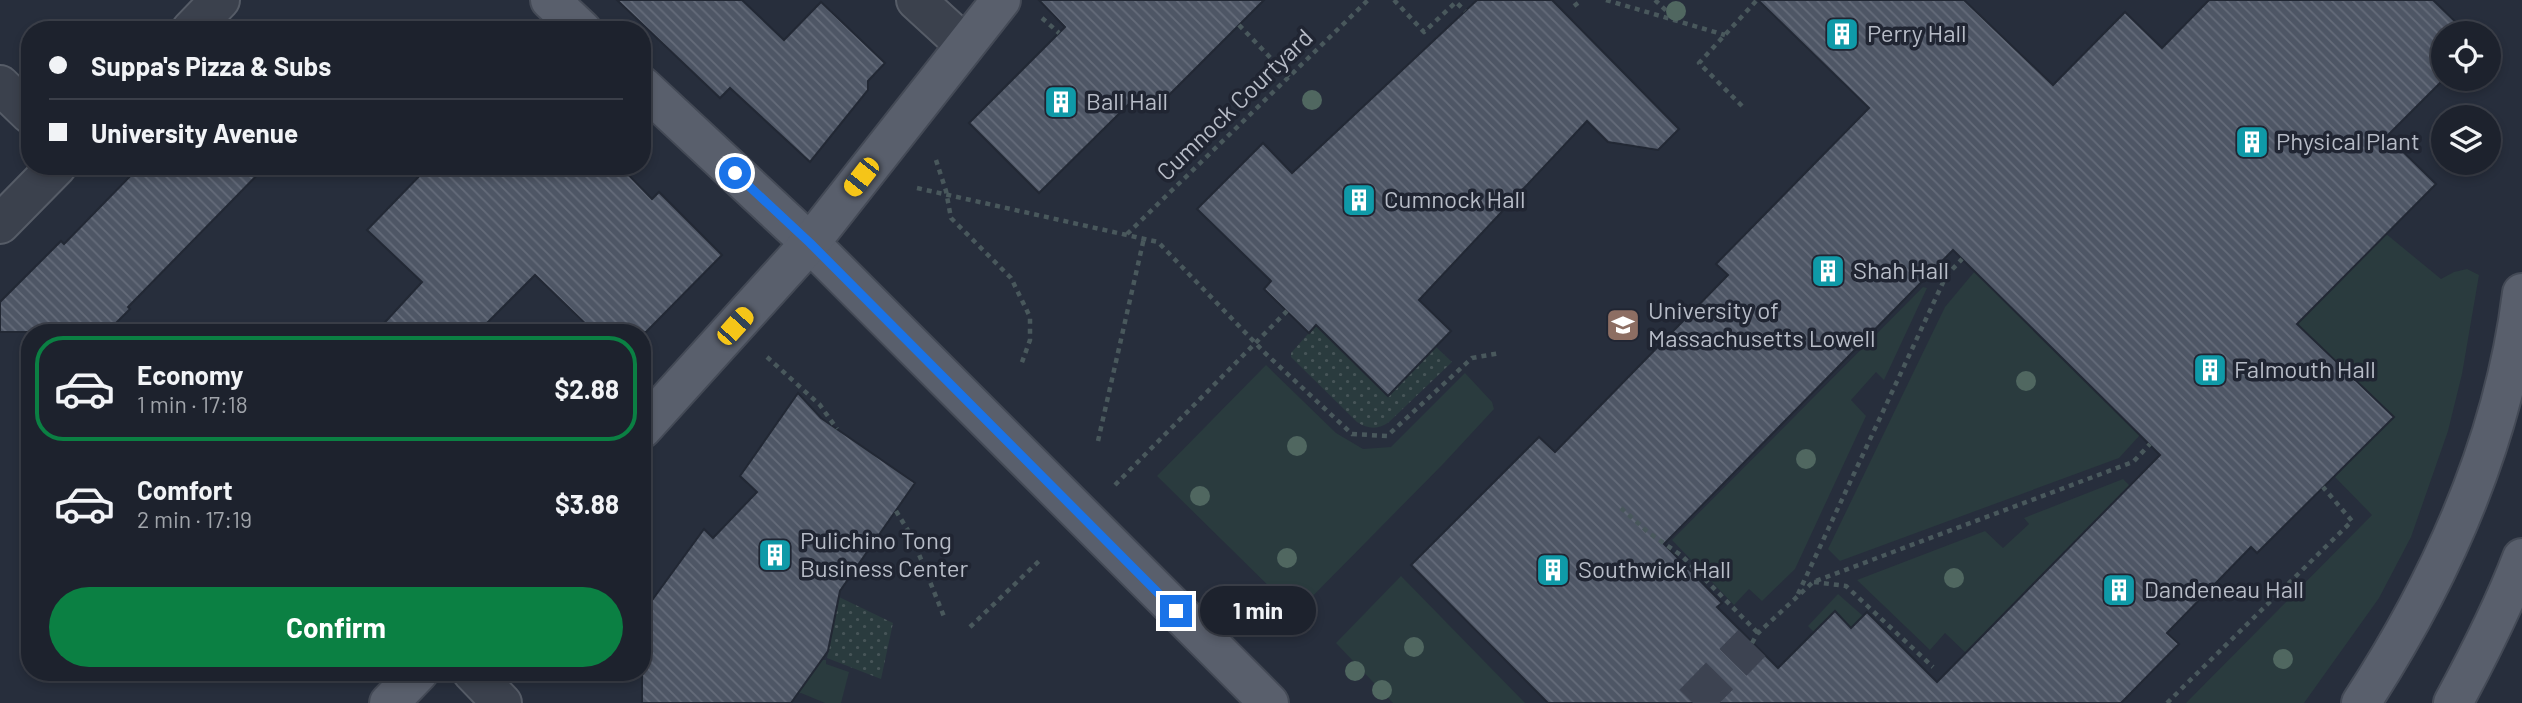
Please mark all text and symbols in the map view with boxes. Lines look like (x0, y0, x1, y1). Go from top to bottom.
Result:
building icon: Perry Hall (1823, 15, 1861, 53)
place label: Perry Hall (1867, 18, 1967, 47)
map controls (2431, 21, 2501, 175)
button: locate (2431, 21, 2501, 91)
street label: Cumnock Courtyard (1150, 22, 1318, 186)
text: Suppa's Pizza & Subs (91, 50, 331, 81)
building icon: Ball Hall (1042, 83, 1080, 121)
place label: Ball Hall (1086, 86, 1168, 115)
button: layers (2431, 105, 2501, 175)
text: University Avenue (91, 117, 298, 148)
building icon: Physical Plant (2233, 123, 2271, 161)
place label: Physical Plant (2276, 126, 2420, 155)
car (840, 154, 883, 200)
route start (719, 157, 751, 189)
building icon: Cumnock Hall (1340, 181, 1378, 219)
place label: Cumnock Hall (1384, 184, 1525, 213)
building icon: Shah Hall (1809, 252, 1847, 290)
place label: Shah Hall (1853, 255, 1949, 284)
place label: University of Massachusetts Lowell (1648, 295, 1876, 352)
car (714, 303, 757, 349)
school or university icon: University of Massachusetts Lowell (1604, 306, 1642, 344)
building icon: Falmouth Hall (2191, 351, 2229, 389)
place label: Falmouth Hall (2234, 354, 2376, 383)
icon: car (53, 357, 116, 420)
text: Economy (137, 359, 243, 390)
text: $2.88 (554, 373, 619, 404)
text: 1 min · 17:18 (137, 390, 248, 418)
icon: car (53, 472, 116, 535)
text: Comfort (137, 474, 233, 505)
text: $3.88 (555, 488, 619, 519)
text: 2 min · 17:19 (137, 505, 252, 533)
place label: Pulichino Tong Business Center (800, 525, 969, 582)
building icon: Pulichino Tong Business Center (756, 536, 794, 574)
building icon: Southwick Hall (1534, 551, 1572, 589)
place label: Southwick Hall (1578, 554, 1731, 583)
building icon: Dandeneau Hall (2100, 571, 2138, 609)
place label: Dandeneau Hall (2144, 574, 2304, 603)
callout: 1 min (1200, 586, 1316, 636)
button: Confirm (49, 587, 623, 667)
route end (1160, 595, 1192, 627)
text: 1 min (1233, 596, 1283, 624)

